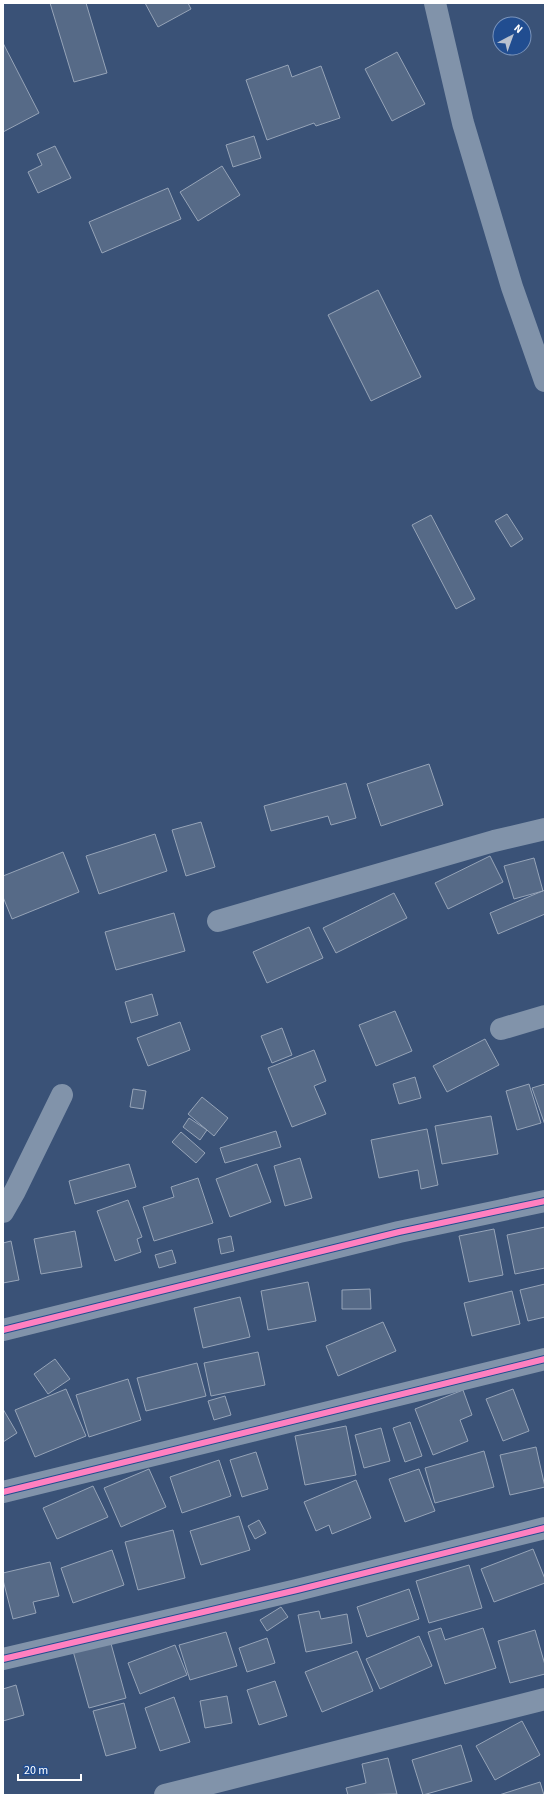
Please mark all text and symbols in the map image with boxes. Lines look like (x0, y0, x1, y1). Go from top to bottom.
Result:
north arrow (492, 16, 532, 56)
text: N (511, 21, 526, 37)
scale bar (18, 1756, 81, 1782)
text: 20 m (24, 1762, 48, 1779)

